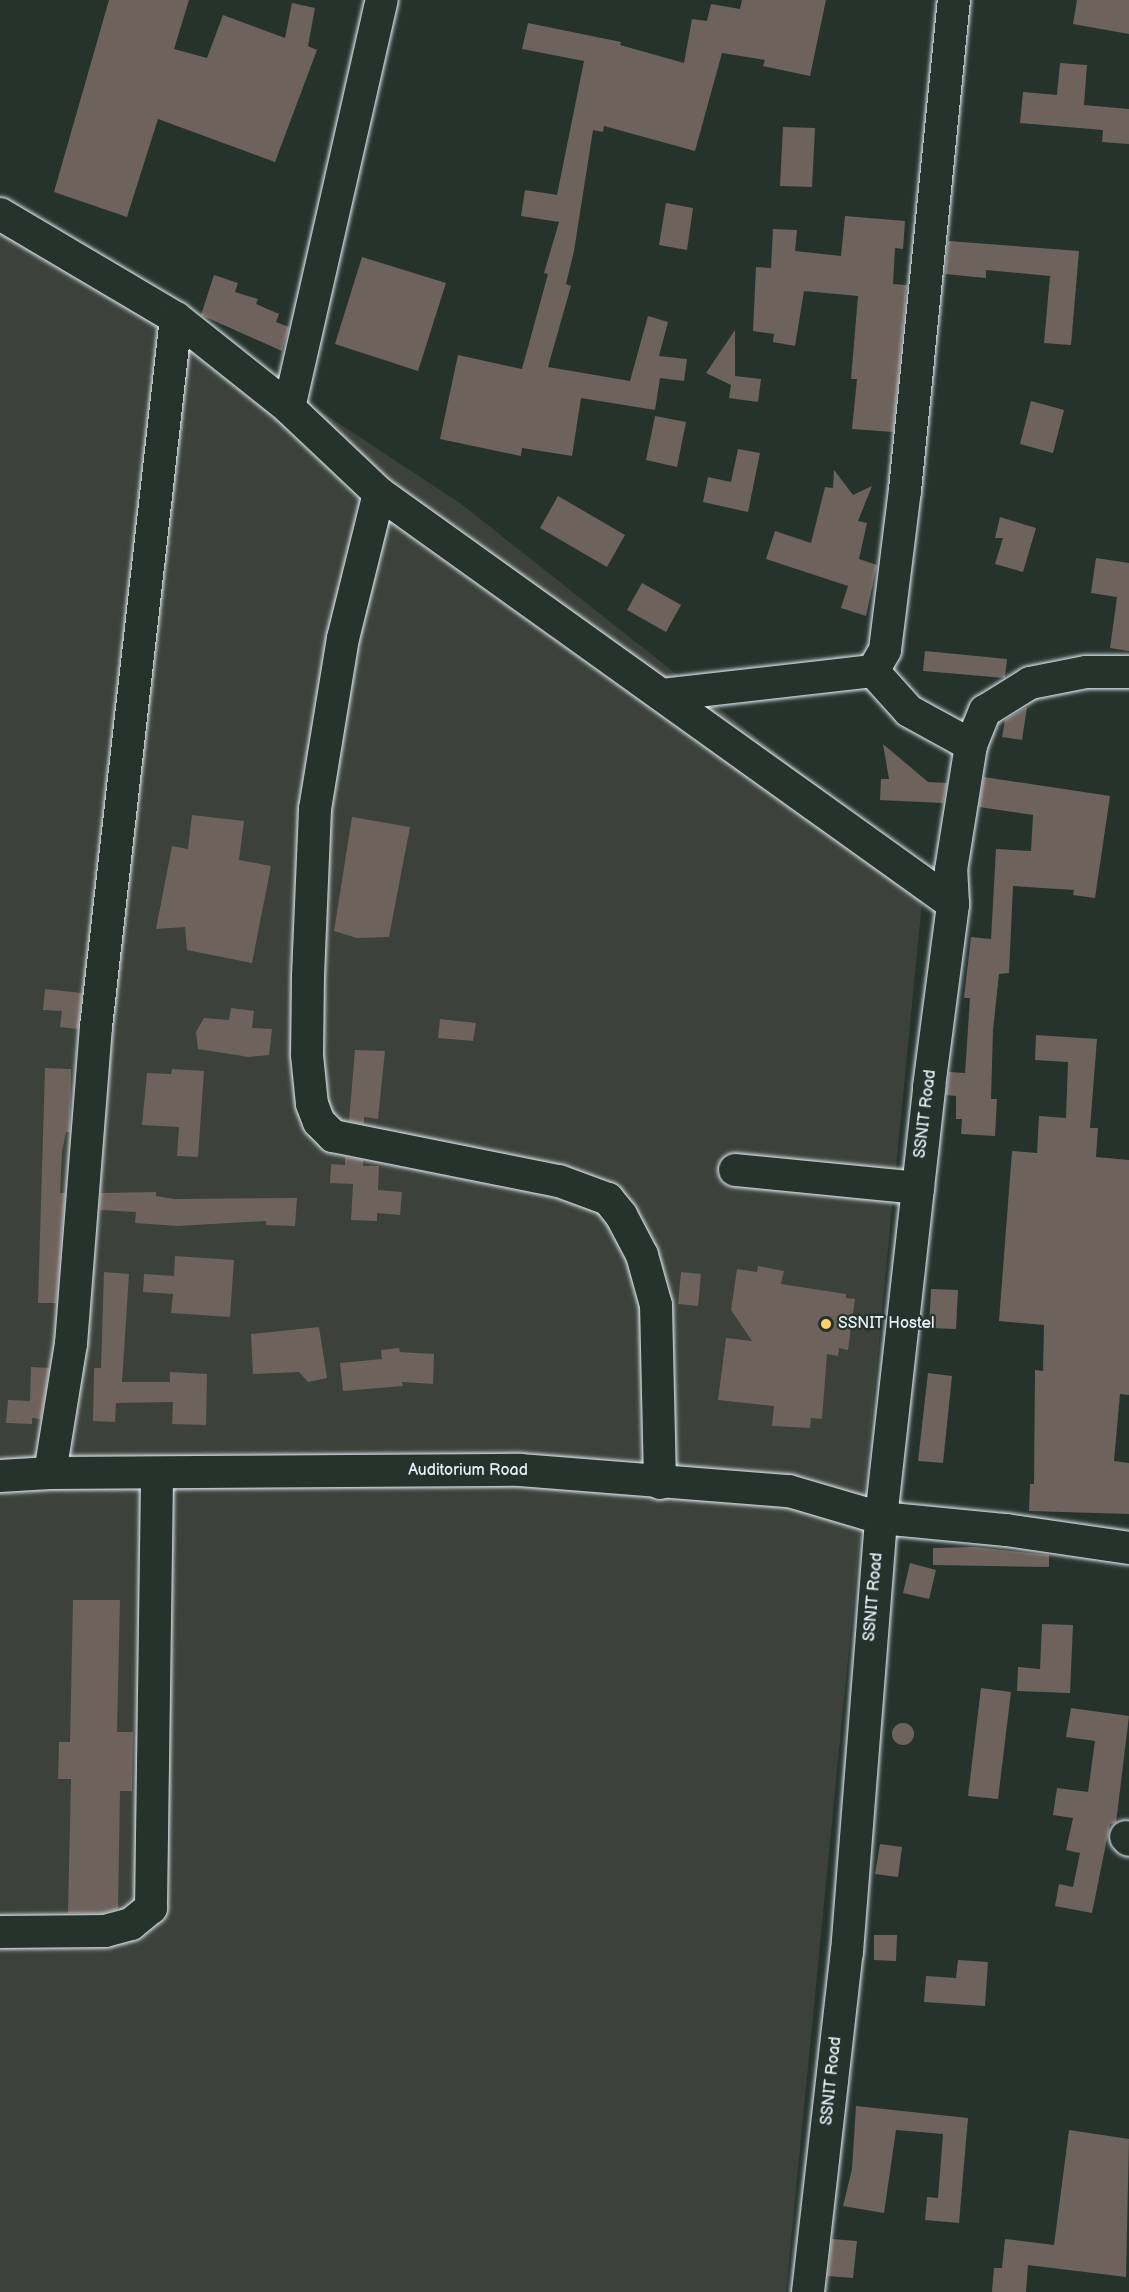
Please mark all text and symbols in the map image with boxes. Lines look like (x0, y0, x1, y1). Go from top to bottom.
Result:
street label: SSNIT Road (911, 1069, 941, 1159)
place label: SSNIT Hostel (838, 1314, 934, 1334)
marker: SSNIT Hostel (819, 1317, 833, 1331)
street label: Auditorium Road (408, 1461, 528, 1481)
street label: SSNIT Road (861, 1552, 887, 1642)
street label: SSNIT Road (818, 2036, 846, 2126)

